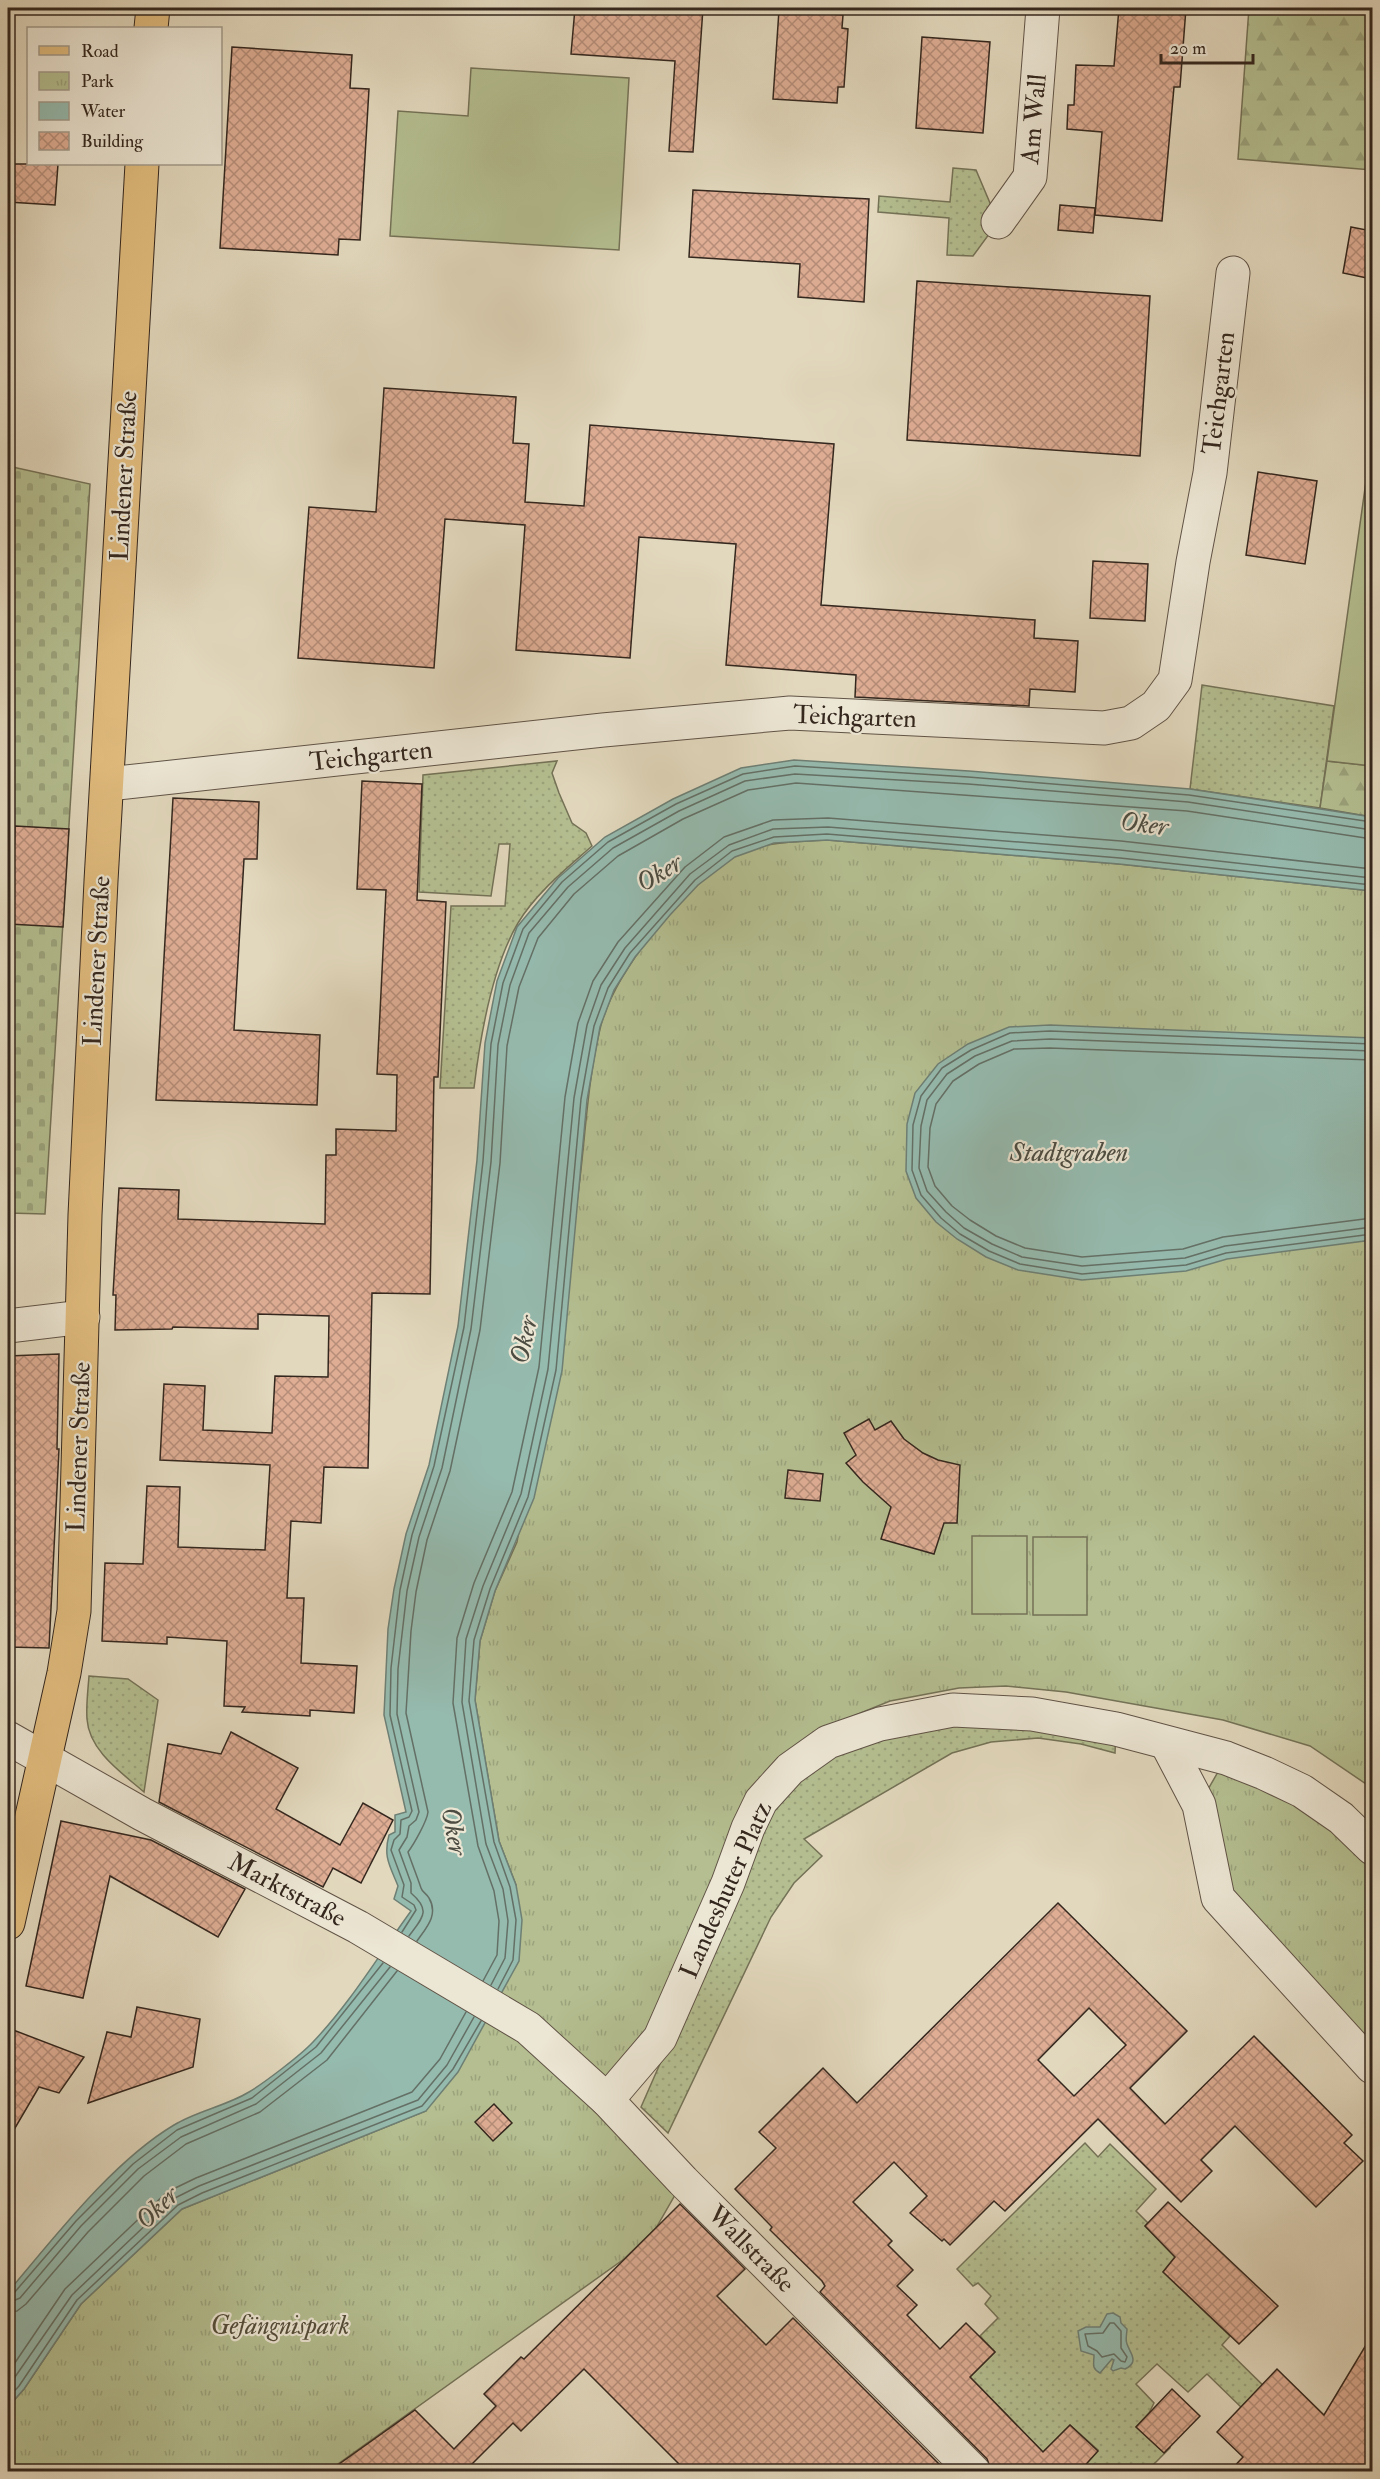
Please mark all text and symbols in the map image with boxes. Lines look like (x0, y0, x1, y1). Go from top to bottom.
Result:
legend (27, 27, 222, 165)
scale bar (1161, 27, 1252, 65)
text: 20 m (1170, 37, 1206, 60)
text: Road (81, 40, 119, 63)
text: Park (81, 70, 114, 93)
street label: Am Wall (1014, 72, 1054, 166)
text: Water (80, 100, 125, 123)
text: Building (81, 130, 144, 153)
street label: Teichgarten (1196, 330, 1242, 456)
street label: Lindener Straße (104, 390, 144, 562)
street label: Teichgarten (793, 699, 917, 735)
street label: Teichgarten (308, 734, 434, 778)
water label: Oker (1118, 805, 1172, 844)
water label: Oker (630, 845, 690, 900)
street label: Lindener Straße (77, 875, 117, 1047)
water label: Stadtgraben (1009, 1136, 1128, 1169)
water label: Oker (503, 1311, 546, 1367)
street label: Lindener Straße (60, 1361, 98, 1533)
street label: Landeshuter Platz (673, 1796, 779, 1983)
water label: Oker (433, 1804, 475, 1860)
street label: Marktstraße (223, 1846, 351, 1934)
water label: Oker (128, 2178, 187, 2237)
street label: Wallstraße (700, 2198, 802, 2300)
park label: Gefängnispark (211, 2310, 349, 2342)

